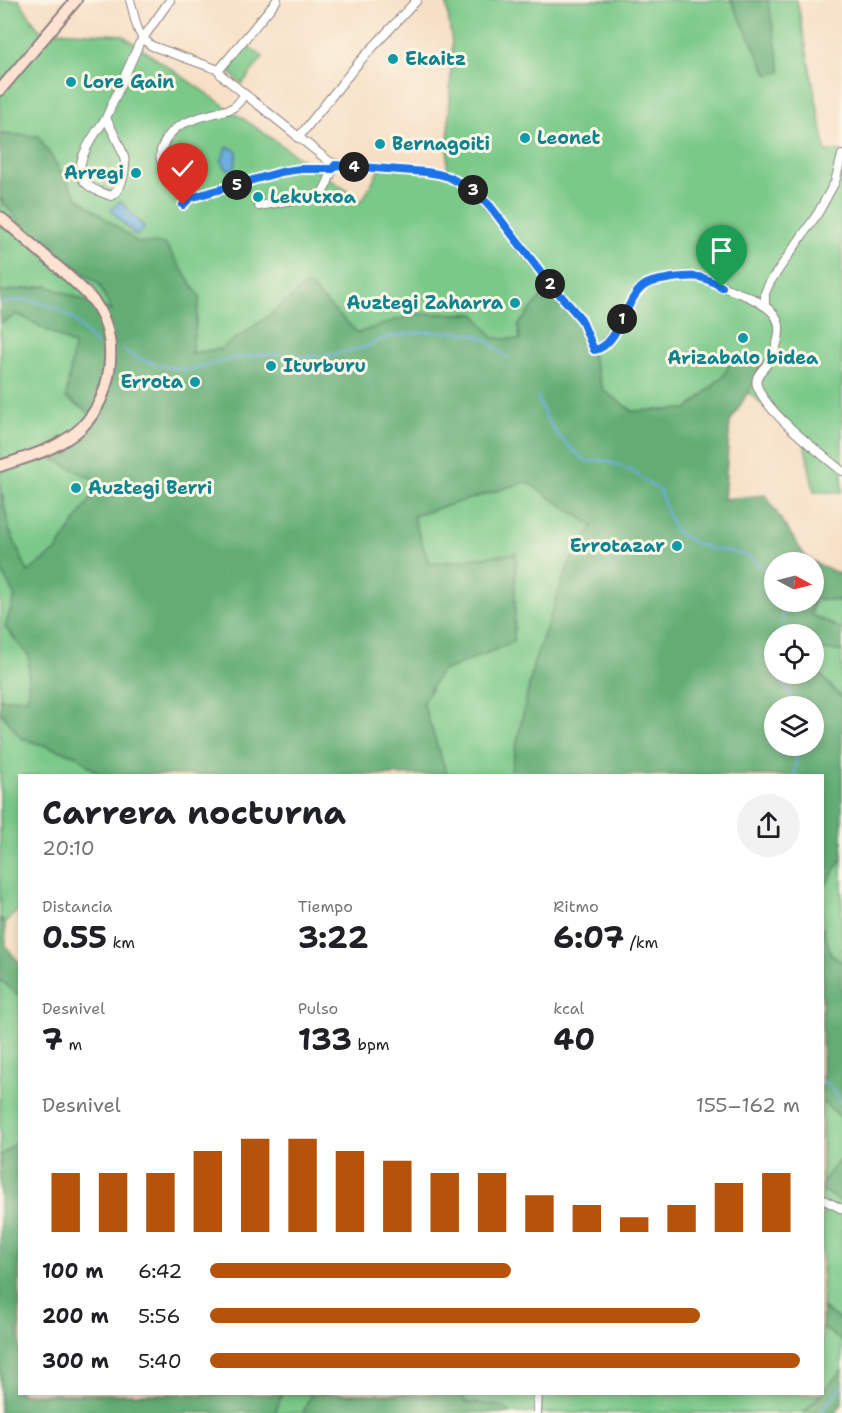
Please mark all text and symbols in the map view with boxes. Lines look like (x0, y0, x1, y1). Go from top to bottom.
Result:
place label: Ekaitz (405, 47, 466, 71)
marker: Ekaitz (386, 52, 400, 66)
place label: Lore Gain (83, 70, 174, 94)
marker: Lore Gain (64, 75, 78, 89)
place label: Leonet (537, 126, 601, 150)
marker: Leonet (518, 131, 532, 145)
place label: Bernagoiti (392, 132, 490, 156)
marker: Bernagoiti (373, 137, 387, 151)
pin (157, 143, 208, 205)
icon: check (166, 152, 199, 185)
pin: 4 (339, 152, 369, 182)
text: 4 (348, 156, 360, 177)
place label: Arregi (64, 161, 124, 185)
marker: Arregi (129, 166, 143, 180)
pin: 5 (222, 170, 252, 200)
text: 5 (232, 174, 242, 195)
pin: 3 (458, 175, 488, 205)
text: 3 (467, 179, 479, 200)
place label: Lekutxoa (270, 185, 357, 209)
marker: Lekutxoa (251, 190, 265, 204)
pin (696, 225, 747, 287)
icon: arrive (705, 234, 738, 267)
pin: 2 (535, 269, 565, 299)
text: 2 (544, 273, 556, 294)
place label: Auztegi Zaharra (347, 291, 504, 315)
marker: Auztegi Zaharra (508, 296, 522, 310)
pin: 1 (607, 304, 637, 334)
text: 1 (618, 308, 626, 329)
marker: Arizabalo bidea (736, 331, 750, 345)
place label: Arizabalo bidea (668, 346, 819, 370)
place label: Iturburu (283, 354, 366, 378)
marker: Iturburu (264, 359, 278, 373)
place label: Errota (120, 370, 184, 394)
marker: Errota (188, 375, 202, 389)
place label: Auztegi Berri (88, 476, 212, 500)
marker: Auztegi Berri (69, 481, 83, 495)
place label: Errotazar (570, 534, 665, 558)
marker: Errotazar (670, 539, 684, 553)
north arrow (764, 552, 824, 612)
map controls (764, 552, 824, 756)
button: locate (764, 624, 824, 684)
button: layers (764, 696, 824, 756)
text: Carrera nocturna (42, 790, 346, 835)
button: share (737, 794, 800, 857)
text: 20:10 (42, 835, 95, 861)
text: Distancia (42, 896, 113, 917)
text: Tiempo (298, 896, 353, 917)
text: Ritmo (553, 896, 599, 917)
text: 0.55 (42, 917, 107, 958)
text: 3:22 (298, 917, 368, 958)
text: 6:07 (553, 917, 624, 958)
text: km (107, 932, 135, 953)
text: /km (624, 932, 658, 953)
text: Desnivel (42, 998, 105, 1019)
text: Pulso (298, 998, 338, 1019)
text: kcal (553, 998, 584, 1019)
text: 7 (42, 1019, 63, 1060)
text: 133 (298, 1019, 352, 1060)
text: 40 (553, 1019, 595, 1060)
text: m (63, 1034, 82, 1055)
text: bpm (352, 1034, 390, 1055)
text: Desnivel (42, 1092, 121, 1118)
text: 155–162 m (696, 1092, 800, 1118)
text: 100 m (42, 1258, 104, 1284)
text: 6:42 (138, 1258, 182, 1284)
text: 200 m (42, 1303, 109, 1329)
text: 5:56 (138, 1303, 181, 1329)
text: 300 m (42, 1348, 109, 1374)
text: 5:40 (138, 1348, 182, 1374)

